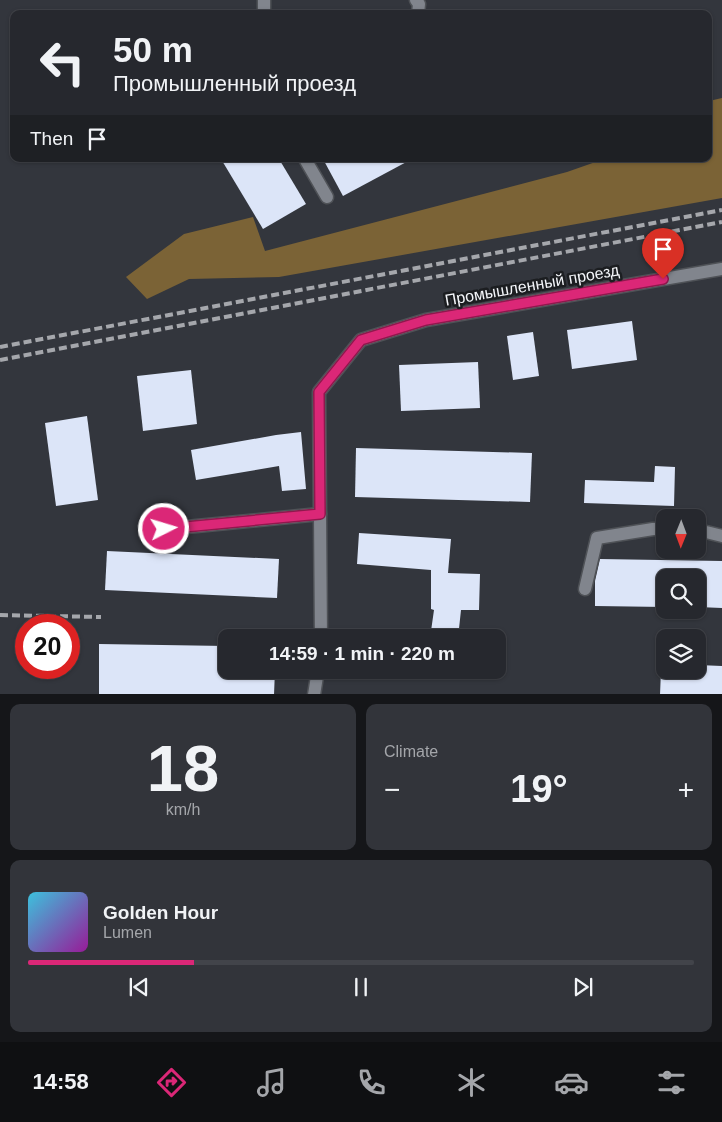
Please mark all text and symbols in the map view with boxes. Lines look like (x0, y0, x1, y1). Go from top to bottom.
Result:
icon: left (30, 30, 95, 95)
text: 50 m (113, 30, 193, 69)
text: Промышленный проезд (113, 71, 356, 96)
icon: arrive (83, 125, 111, 153)
text: Then (30, 128, 73, 149)
pin (642, 228, 684, 279)
icon: arrive (649, 235, 677, 263)
street label: Промышленный проезд (443, 261, 621, 309)
position arrow (137, 502, 189, 554)
north arrow (656, 509, 706, 559)
map controls (656, 509, 706, 679)
button: search (656, 569, 706, 619)
speed limit sign: 20 (15, 614, 80, 679)
button: layers (656, 629, 706, 679)
text: 14:59 · 1 min · 220 m (269, 643, 455, 664)
text: 18 (147, 732, 219, 805)
text: Climate (384, 743, 438, 760)
text: 19° (510, 768, 568, 810)
text: − (384, 774, 400, 805)
text: + (678, 774, 694, 805)
text: km/h (166, 801, 200, 818)
text: Golden Hour (103, 902, 218, 923)
text: Lumen (103, 924, 152, 941)
icon: previous (125, 973, 153, 1001)
icon: pause (347, 973, 375, 1001)
icon: next (569, 973, 597, 1001)
icon: directions (154, 1065, 189, 1100)
icon: music (254, 1065, 289, 1100)
icon: phone (354, 1065, 389, 1100)
icon: climate (454, 1065, 489, 1100)
icon: car (554, 1065, 589, 1100)
icon: filters (654, 1065, 689, 1100)
text: 14:58 (33, 1069, 89, 1094)

